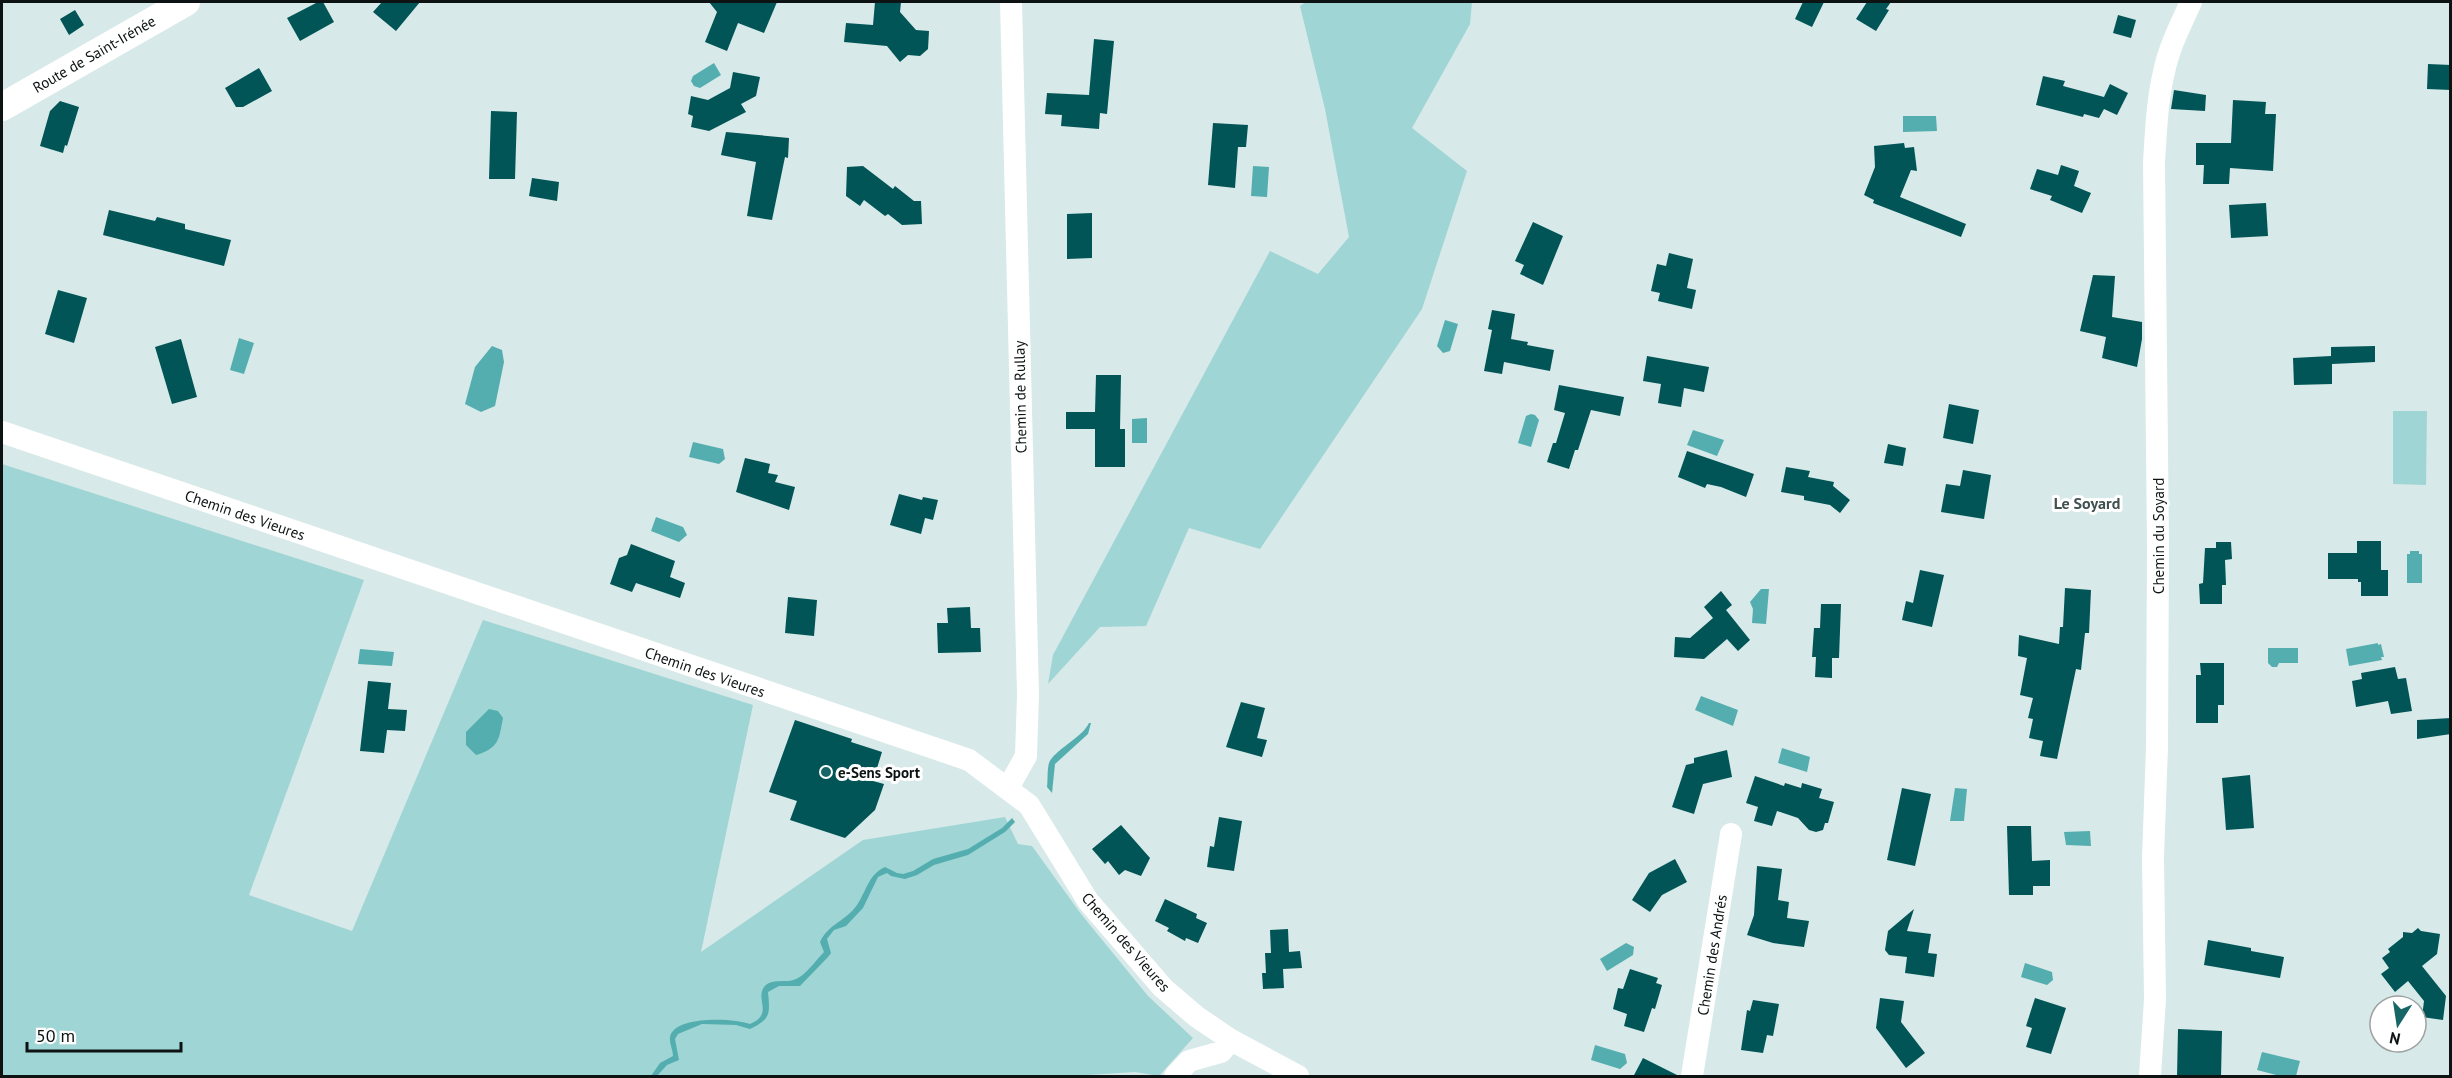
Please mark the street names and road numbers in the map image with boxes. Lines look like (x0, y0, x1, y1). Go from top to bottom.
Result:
street label: Route de Saint-Irénée (29, 11, 159, 97)
street label: Chemin de Rullay (1010, 341, 1030, 453)
street label: Chemin du Soyard (2149, 478, 2168, 594)
street label: Chemin des Vieures (183, 486, 307, 544)
street label: Chemin des Vieures (643, 643, 767, 701)
street label: Chemin des Vieures (1078, 888, 1174, 996)
street label: Chemin des Andrés (1693, 893, 1731, 1017)

